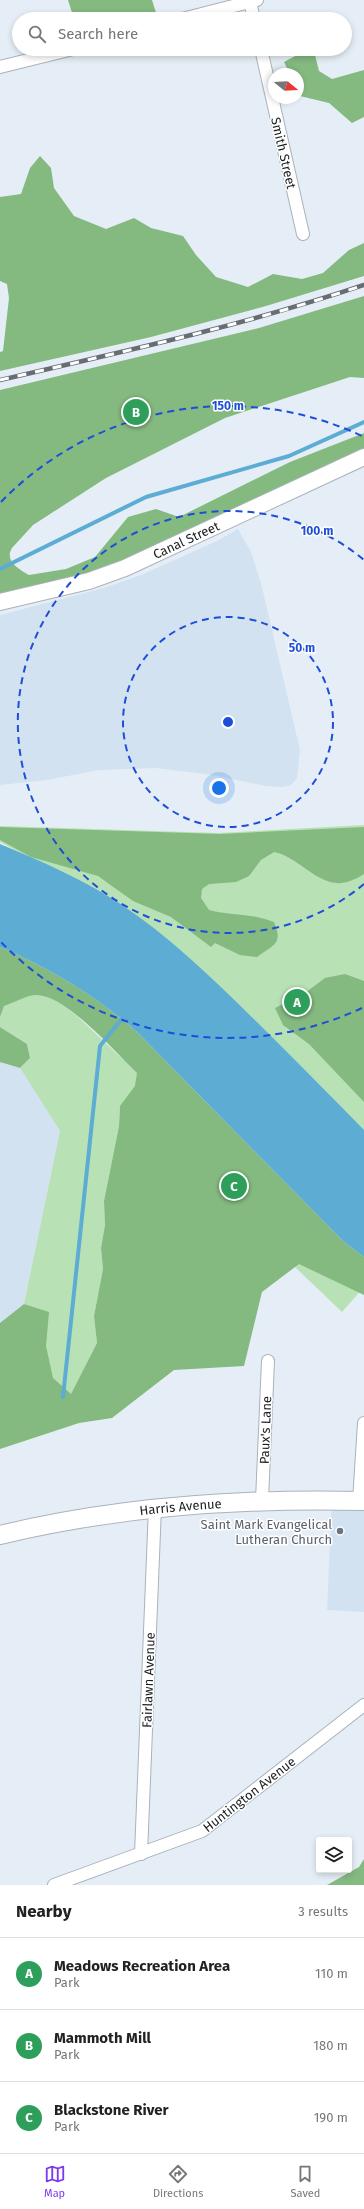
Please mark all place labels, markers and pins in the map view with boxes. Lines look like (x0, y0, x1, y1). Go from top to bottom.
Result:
pin: B (123, 397, 149, 427)
centre of rings (221, 715, 235, 729)
pin: A (284, 987, 310, 1017)
pin: C (221, 1171, 247, 1201)
place label: Saint Mark Evangelical Lutheran Church (201, 1517, 332, 1547)
marker: Saint Mark Evangelical Lutheran Church (335, 1526, 345, 1536)

